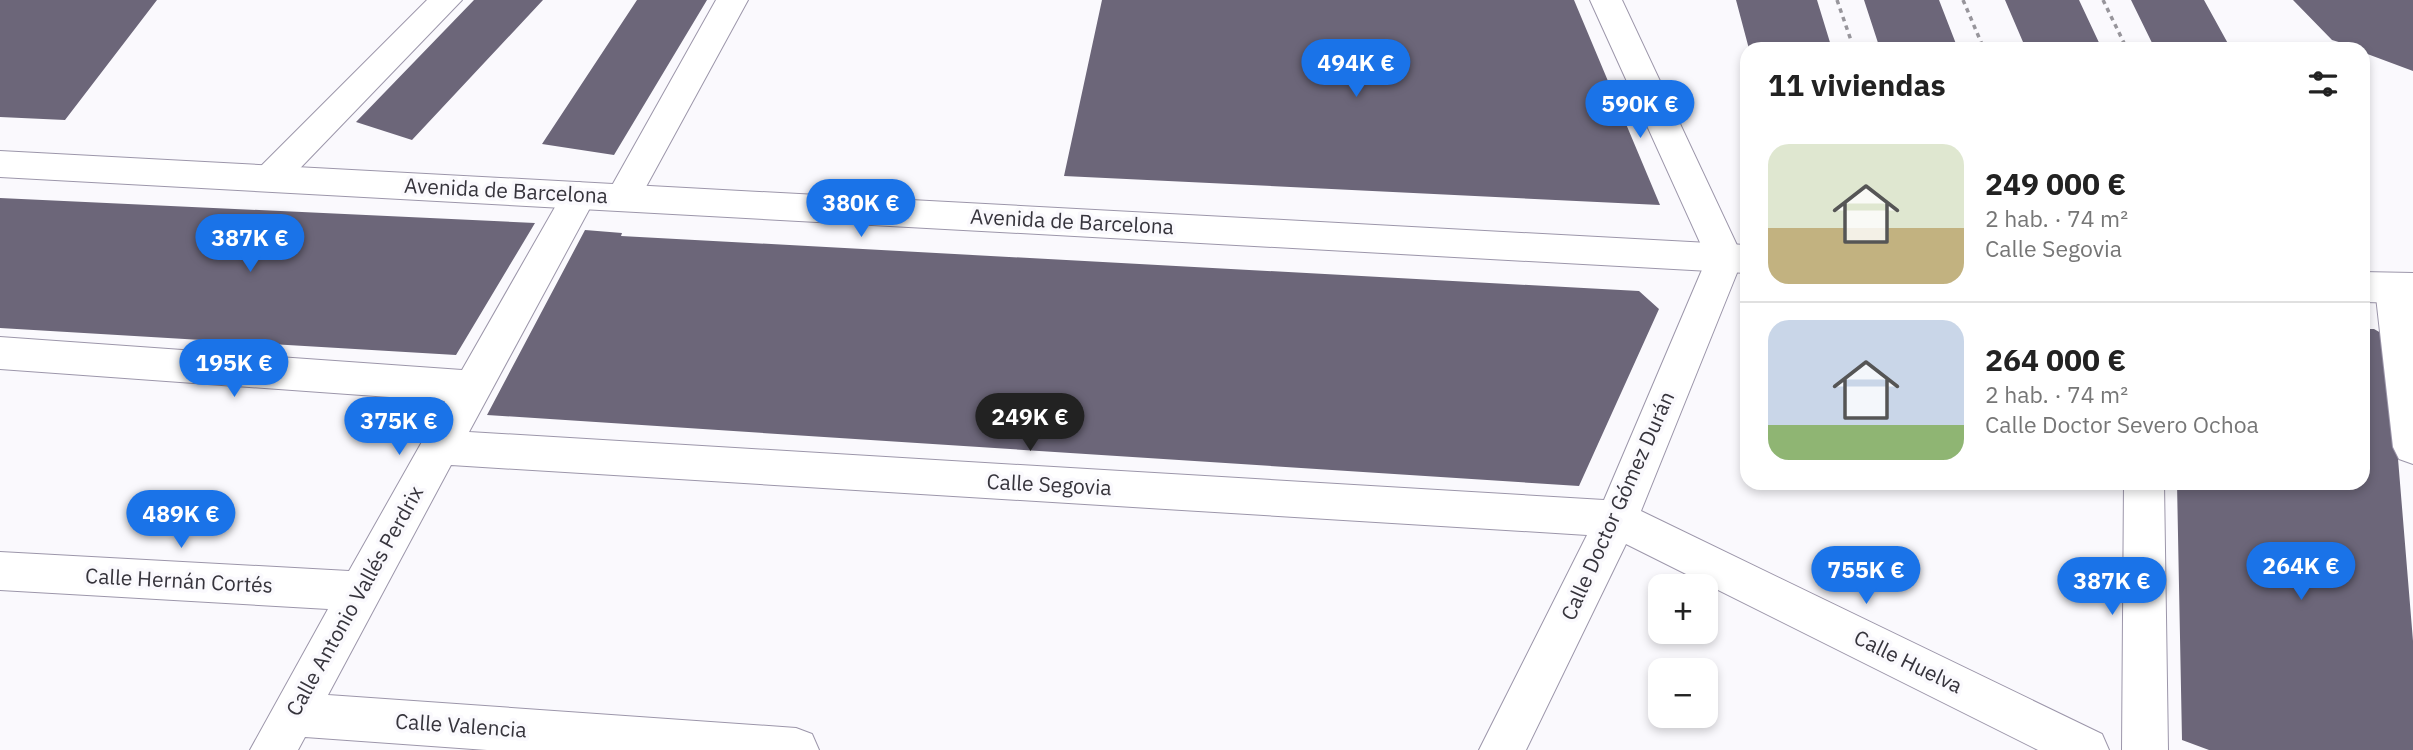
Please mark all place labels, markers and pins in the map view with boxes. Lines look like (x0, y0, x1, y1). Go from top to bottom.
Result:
pin: 494K € (1299, 40, 1413, 99)
pin: 590K € (1583, 80, 1697, 140)
pin: 380K € (804, 180, 918, 239)
pin: 387K € (193, 215, 307, 274)
pin: 195K € (177, 340, 291, 399)
pin: 249K € (973, 393, 1087, 453)
pin: 375K € (342, 398, 456, 457)
pin: 489K € (124, 490, 238, 550)
pin: 264K € (2244, 542, 2358, 602)
pin: 755K € (1809, 546, 1923, 606)
pin: 387K € (2055, 558, 2169, 617)

